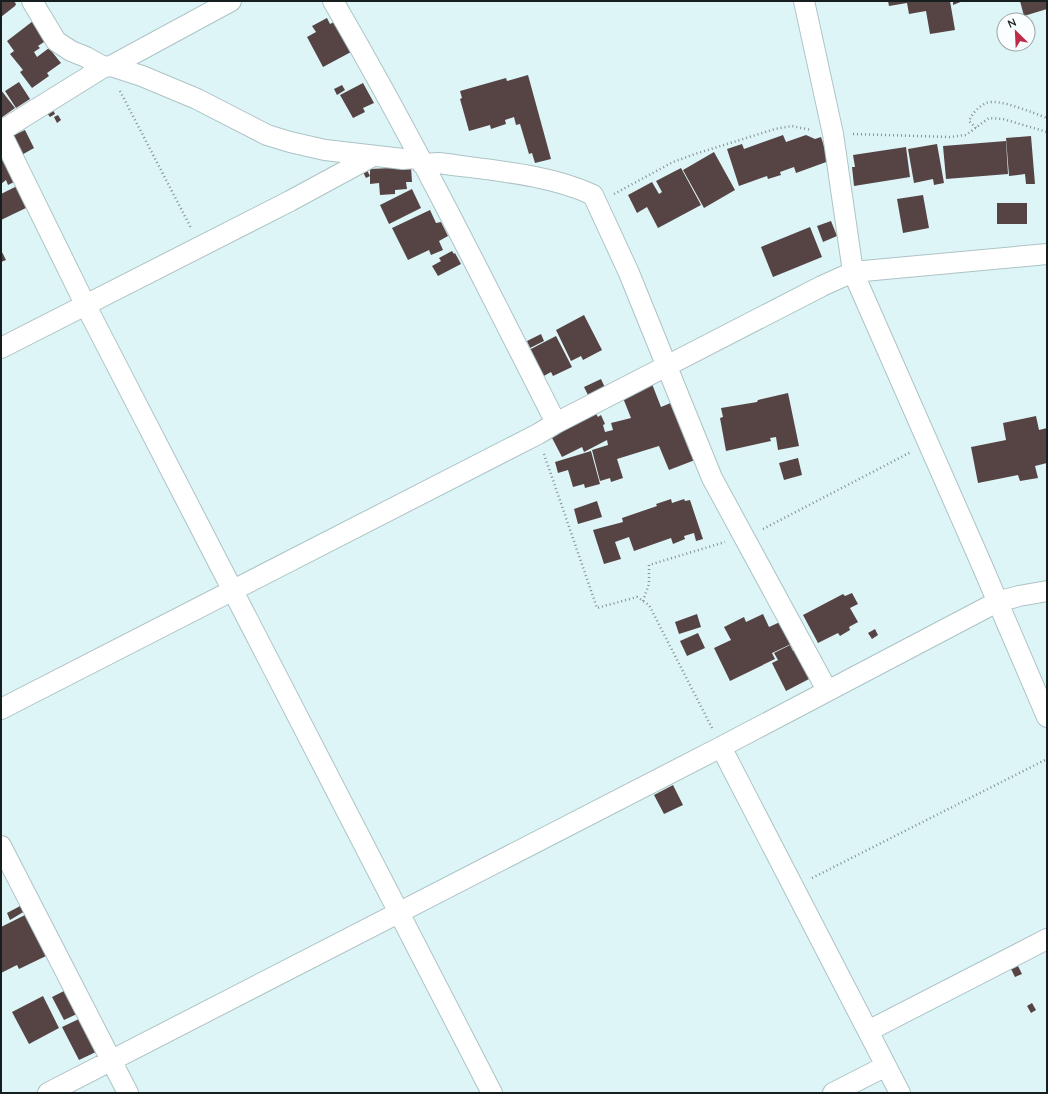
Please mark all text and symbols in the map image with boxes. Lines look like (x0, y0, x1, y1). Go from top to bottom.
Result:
north arrow (996, 12, 1036, 52)
text: N (1005, 15, 1018, 31)

